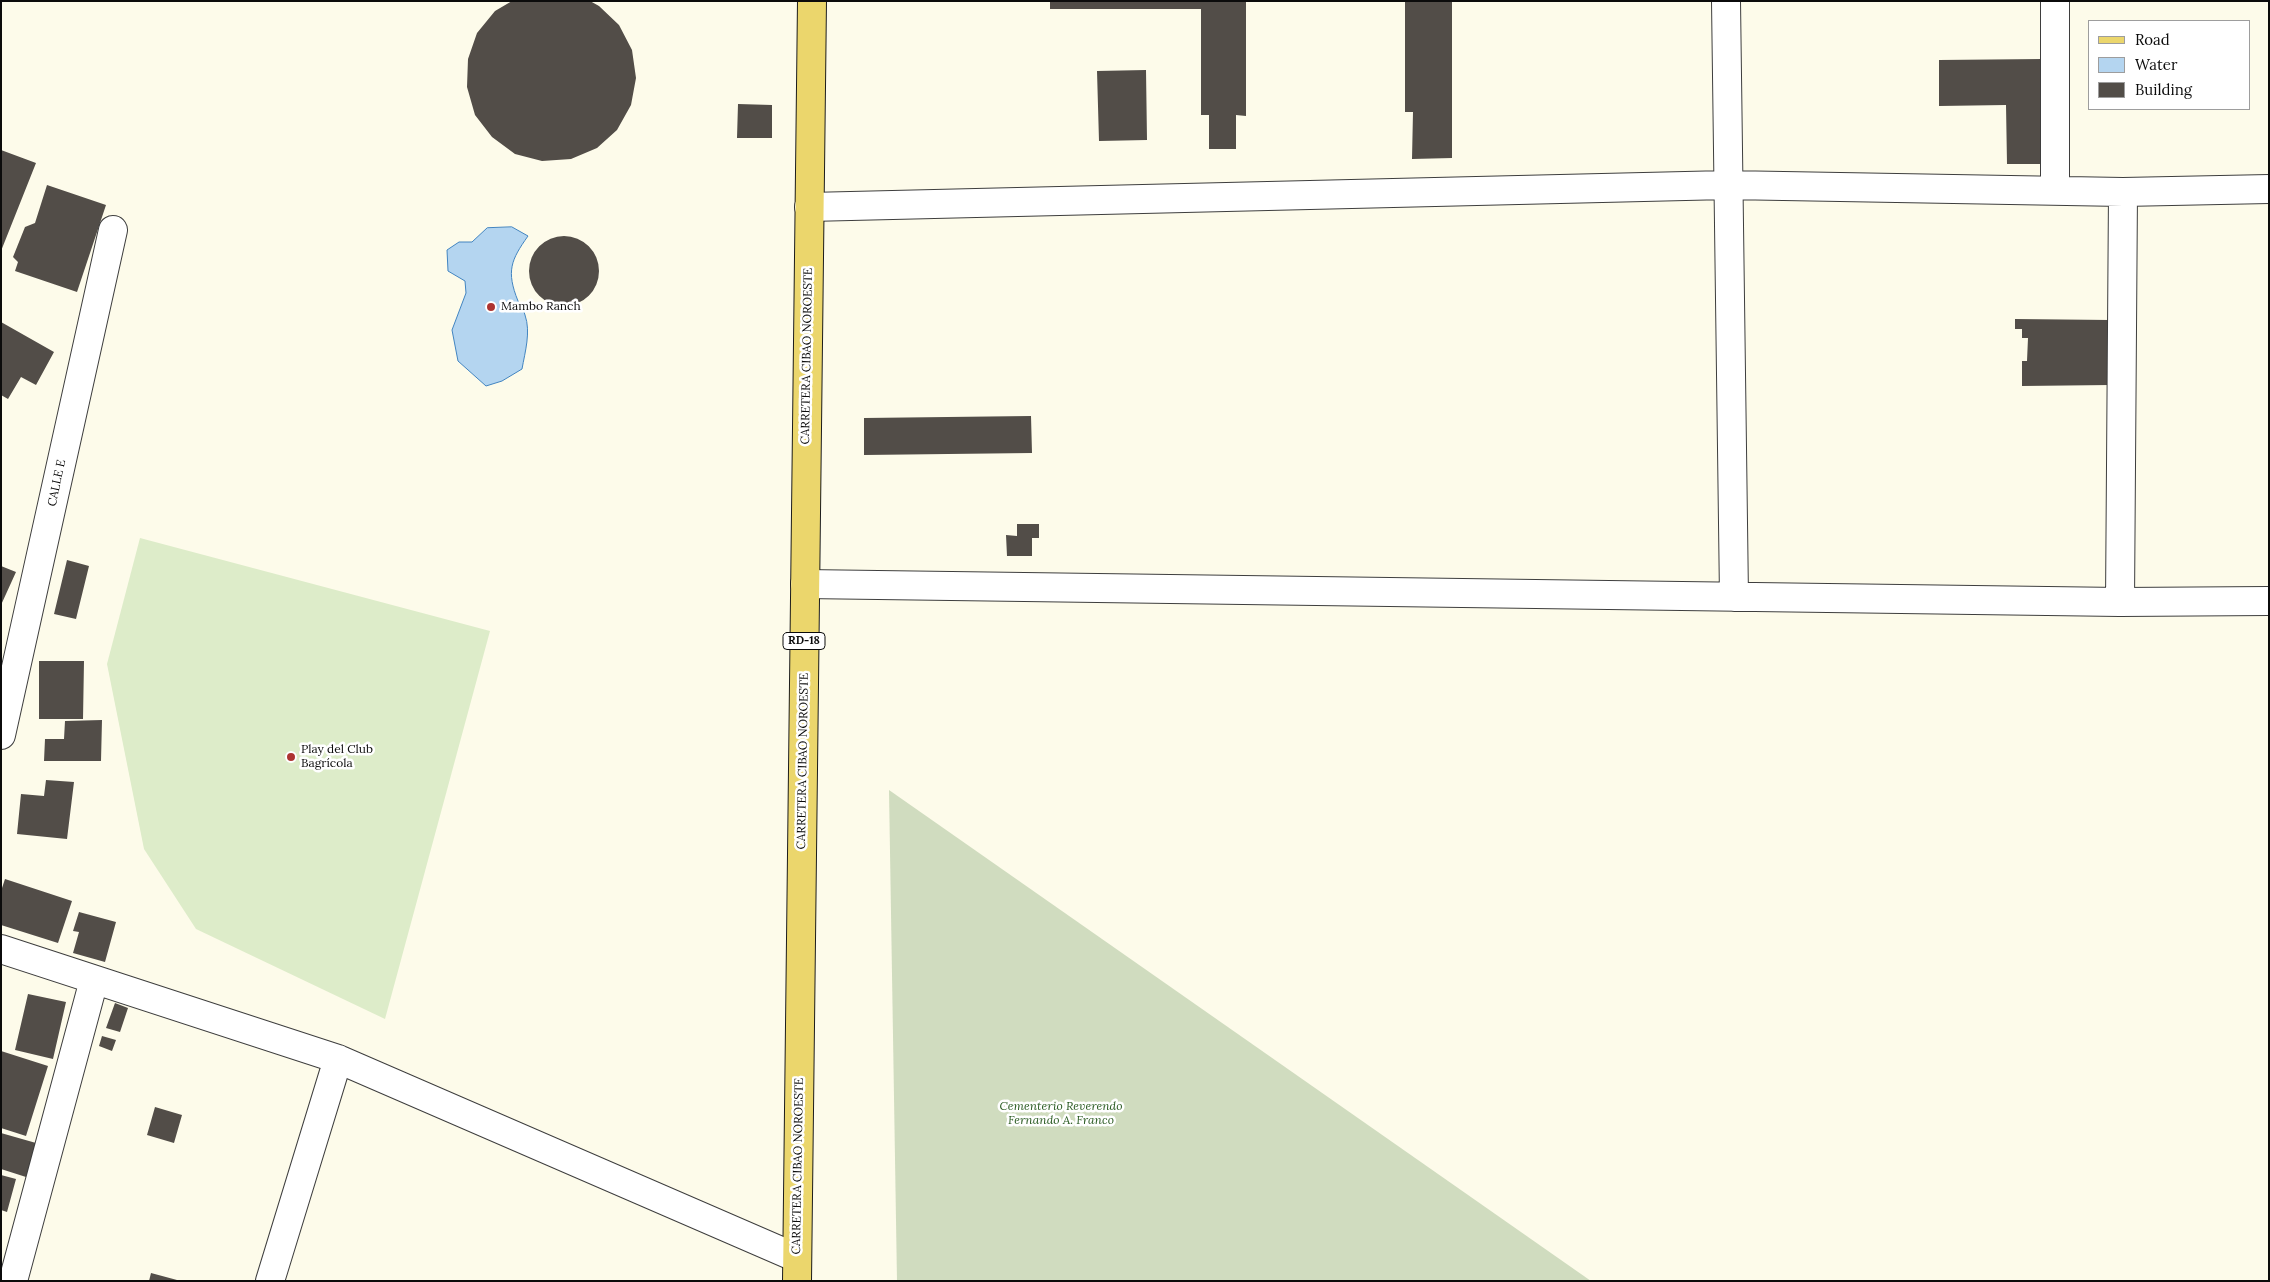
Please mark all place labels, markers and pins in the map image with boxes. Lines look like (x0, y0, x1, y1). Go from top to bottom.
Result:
place label: Mambo Ranch (501, 300, 581, 314)
marker: Mambo Ranch (485, 301, 497, 313)
place label: Play del Club Bagrícola (301, 743, 373, 771)
marker: Play del Club Bagrícola (285, 751, 297, 763)

